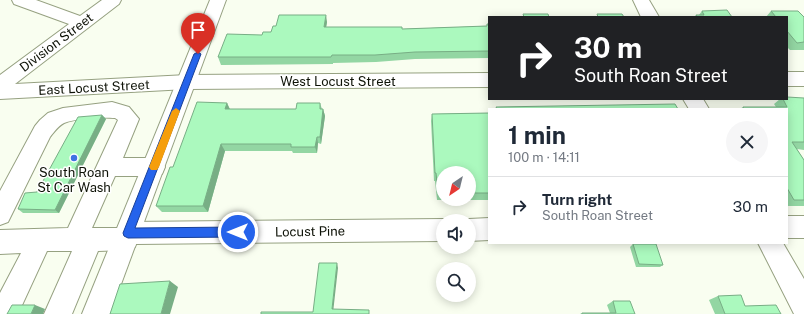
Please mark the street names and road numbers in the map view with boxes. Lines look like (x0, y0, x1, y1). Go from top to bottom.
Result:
street label: Division Street (17, 10, 96, 75)
street label: West Locust Street (280, 74, 396, 89)
street label: East Locust Street (38, 77, 150, 98)
street label: Locust Pine (275, 223, 345, 240)

